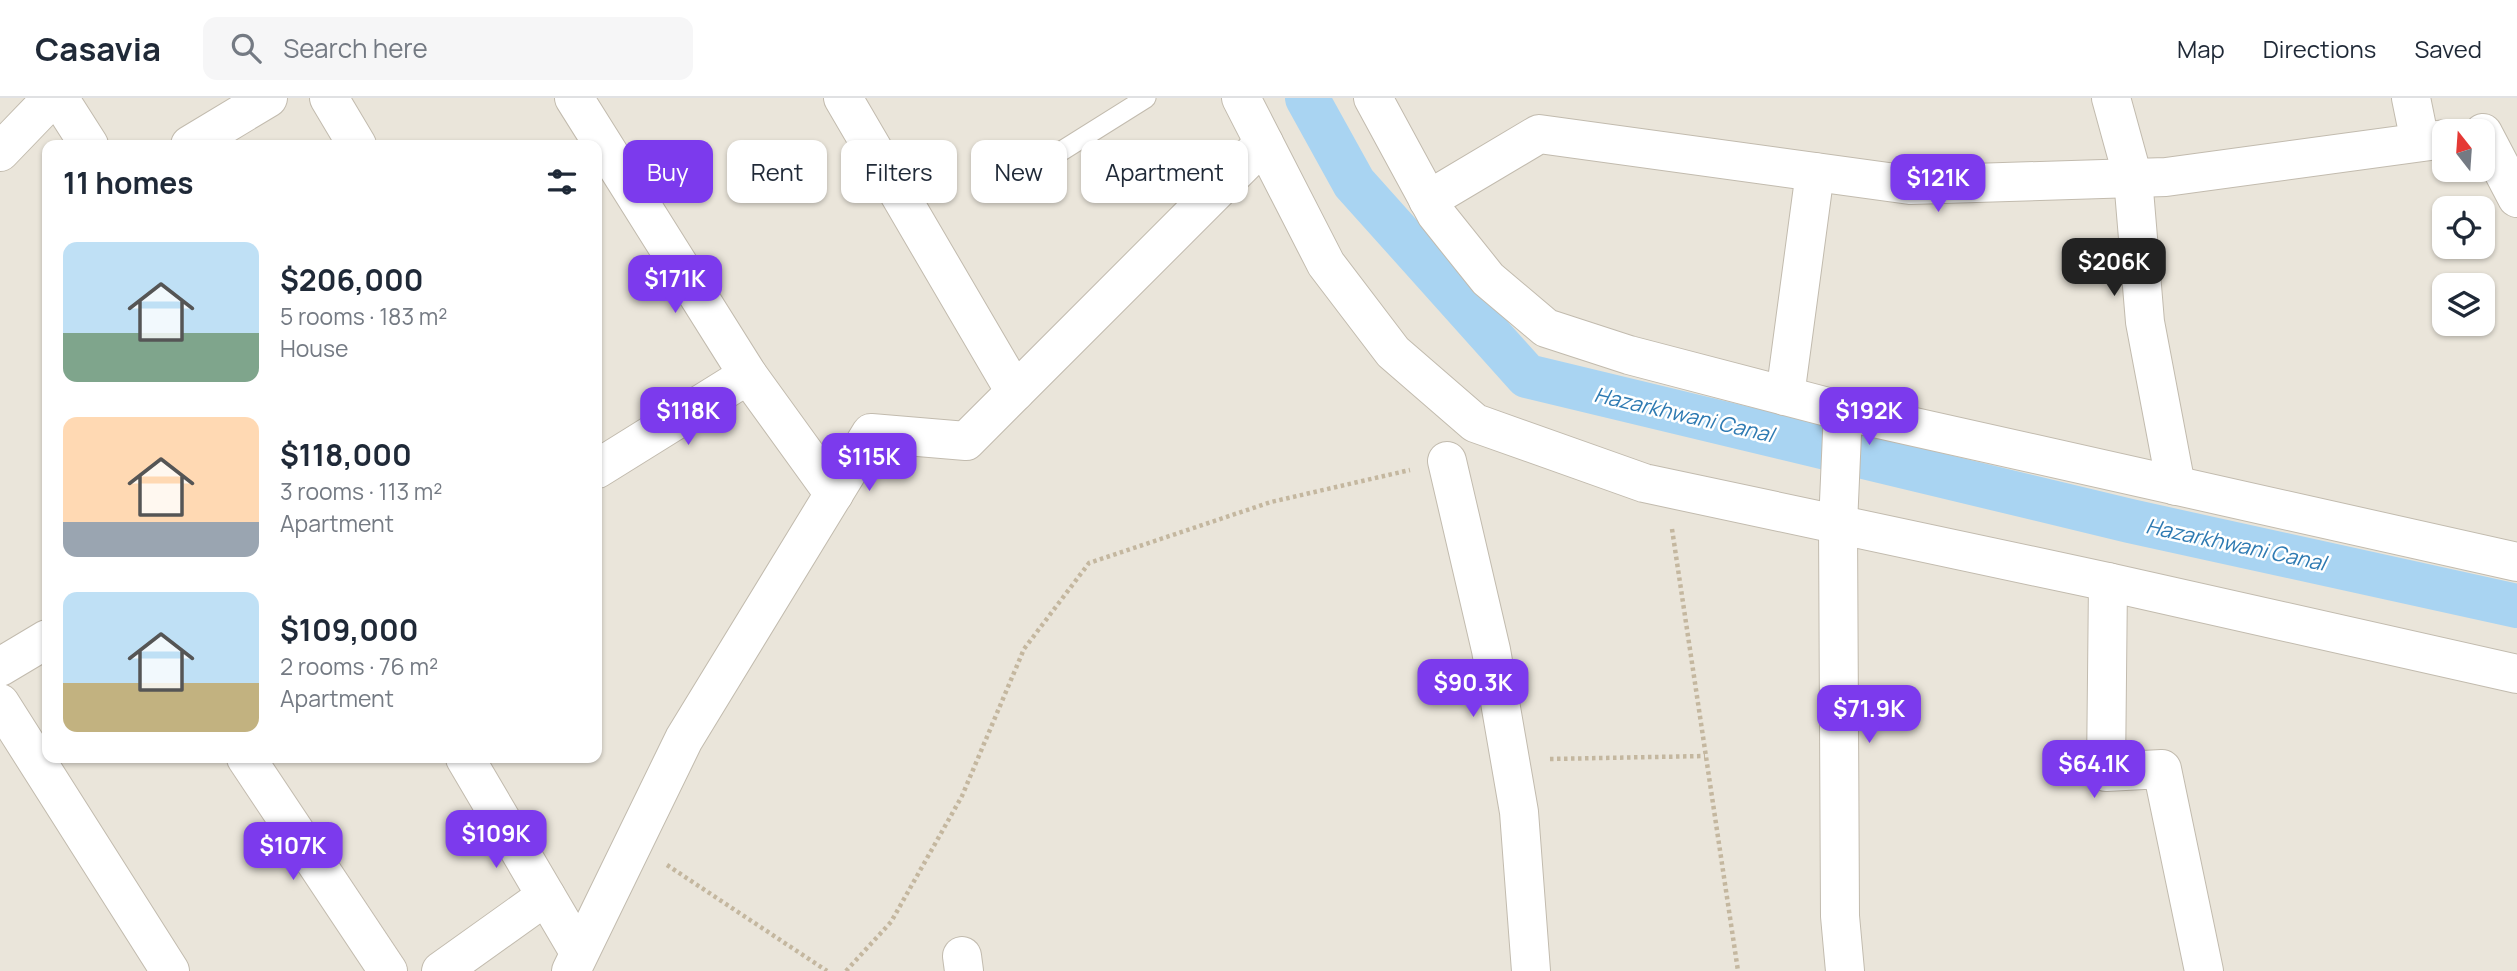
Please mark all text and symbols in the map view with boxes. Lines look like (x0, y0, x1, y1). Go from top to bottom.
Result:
search box (203, 17, 693, 80)
text: Casavia (35, 26, 161, 71)
icon: search (227, 29, 265, 67)
text: Search here (283, 30, 428, 66)
text: Map (2177, 32, 2225, 65)
text: Directions (2263, 32, 2376, 65)
text: Saved (2414, 32, 2482, 65)
north arrow (2432, 119, 2496, 182)
map controls (2432, 119, 2495, 336)
chip: Buy (623, 140, 713, 203)
chip: Rent (727, 140, 827, 203)
chip: Filters (841, 140, 957, 203)
chip: New (971, 140, 1067, 203)
chip: Apartment (1081, 140, 1248, 203)
pin: $121K (1889, 155, 1987, 214)
text: $121K (1906, 161, 1970, 193)
text: 11 homes (63, 162, 194, 203)
icon: filters (543, 163, 581, 201)
button: locate (2432, 196, 2495, 259)
pin: $206K (2065, 238, 2163, 298)
text: $206K (2078, 245, 2150, 277)
pin: $171K (626, 256, 724, 315)
text: $206,000 (280, 259, 423, 300)
text: $171K (644, 262, 706, 294)
icon: home (119, 270, 203, 354)
button: layers (2432, 273, 2495, 336)
text: 5 rooms · 183 m² (280, 300, 447, 332)
text: House (280, 332, 349, 364)
water label: Hazarkhwani Canal (1592, 380, 1779, 449)
pin: $118K (639, 388, 737, 447)
pin: $192K (1820, 388, 1918, 447)
text: $118K (656, 394, 720, 426)
text: $192K (1835, 394, 1903, 426)
text: $118,000 (280, 434, 412, 475)
pin: $115K (820, 434, 918, 493)
text: $115K (838, 440, 900, 472)
icon: home (119, 445, 203, 529)
text: 3 rooms · 113 m² (280, 475, 443, 507)
text: Apartment (280, 507, 394, 539)
water label: Hazarkhwani Canal (2144, 511, 2331, 577)
text: $109,000 (280, 609, 419, 650)
icon: home (119, 620, 203, 704)
text: 2 rooms · 76 m² (280, 650, 438, 682)
pin: $90.3K (1416, 660, 1530, 719)
text: $90.3K (1433, 666, 1513, 698)
text: Apartment (280, 682, 394, 714)
pin: $71.9K (1812, 686, 1926, 745)
text: $71.9K (1833, 692, 1905, 724)
pin: $64.1K (2037, 740, 2151, 800)
text: $64.1K (2058, 747, 2130, 779)
pin: $109K (447, 810, 545, 870)
text: $109K (462, 817, 530, 849)
pin: $107K (244, 822, 342, 882)
text: $107K (260, 829, 326, 861)

